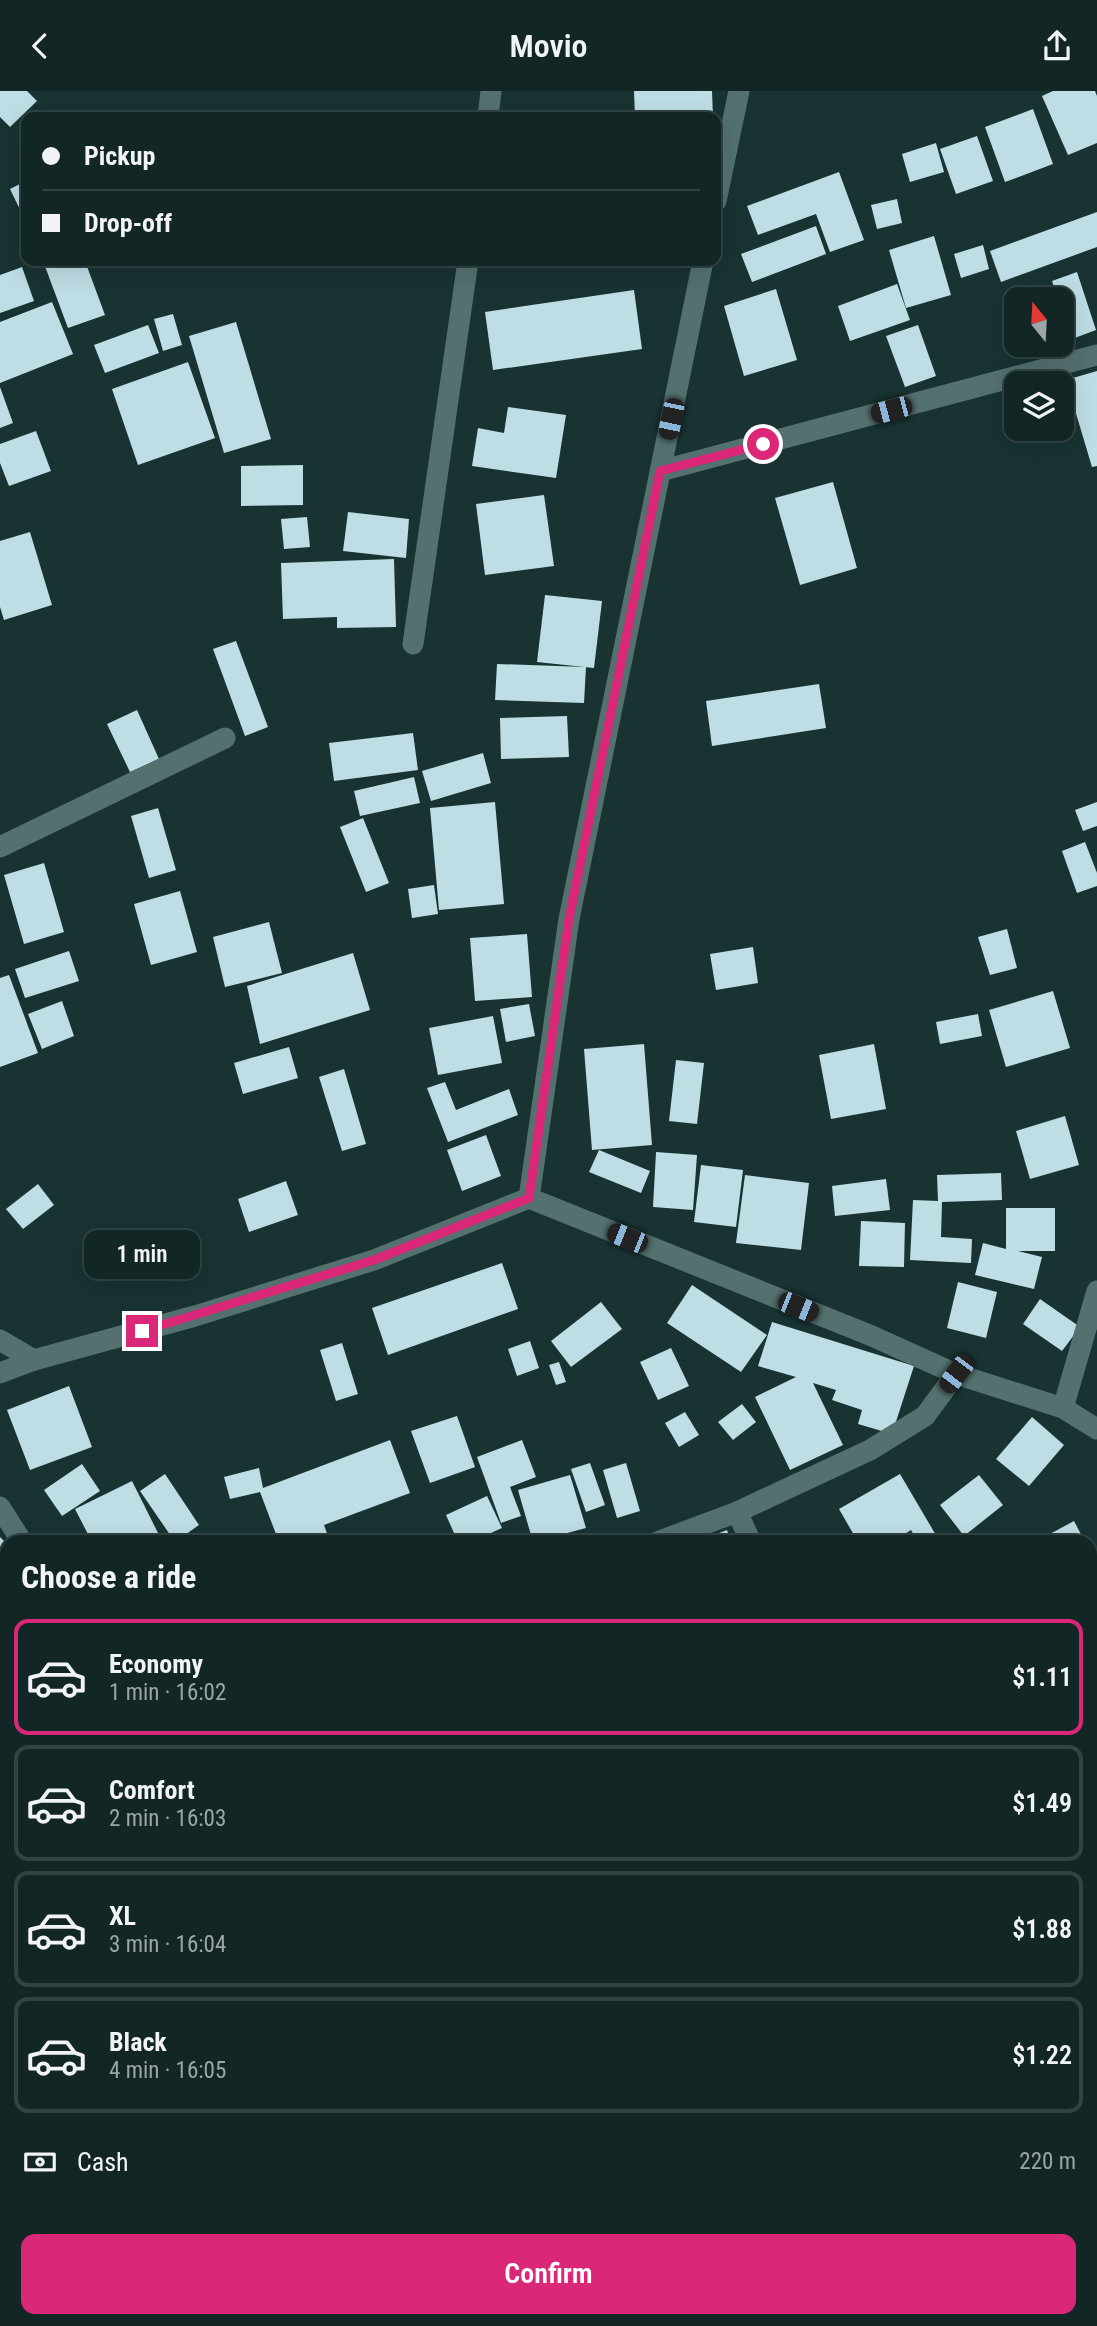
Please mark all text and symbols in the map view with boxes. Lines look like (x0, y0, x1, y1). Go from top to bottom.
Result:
icon: back (21, 27, 59, 65)
text: Movio (510, 27, 588, 65)
icon: share (1038, 27, 1076, 65)
text: Pickup (84, 141, 155, 171)
text: Drop-off (84, 208, 172, 238)
north arrow (1004, 287, 1074, 357)
map controls (1004, 287, 1074, 441)
button: layers (1004, 371, 1074, 441)
car (868, 394, 915, 426)
car (657, 396, 686, 442)
route start (747, 428, 779, 460)
car (604, 1220, 651, 1256)
callout: 1 min (84, 1229, 200, 1279)
text: 1 min (117, 1241, 167, 1268)
car (775, 1289, 822, 1325)
route end (126, 1315, 158, 1347)
car (935, 1351, 978, 1397)
text: Choose a ride (21, 1558, 196, 1596)
icon: car (25, 1646, 88, 1709)
text: Economy (109, 1649, 203, 1679)
text: $1.11 (1012, 1662, 1072, 1692)
text: 1 min · 16:02 (109, 1679, 226, 1706)
icon: car (25, 1772, 88, 1835)
text: Comfort (109, 1775, 195, 1805)
text: $1.49 (1012, 1788, 1072, 1818)
text: 2 min · 16:03 (109, 1805, 226, 1832)
icon: car (25, 1898, 88, 1961)
text: XL (109, 1901, 136, 1931)
text: $1.88 (1012, 1914, 1072, 1944)
text: 3 min · 16:04 (109, 1931, 226, 1958)
icon: car (25, 2024, 88, 2087)
text: Black (109, 2027, 167, 2057)
text: $1.22 (1012, 2040, 1072, 2070)
text: 4 min · 16:05 (109, 2057, 226, 2084)
icon: cash (21, 2143, 59, 2181)
text: Cash (77, 2147, 129, 2177)
text: 220 m (1019, 2148, 1076, 2175)
button: Confirm (21, 2234, 1076, 2314)

